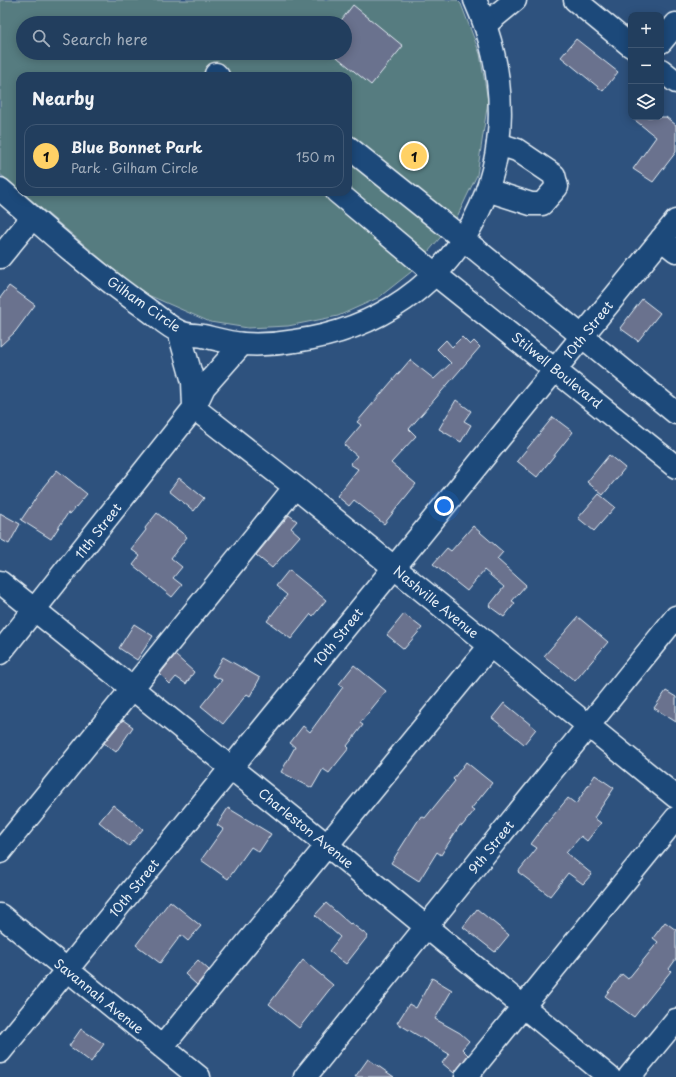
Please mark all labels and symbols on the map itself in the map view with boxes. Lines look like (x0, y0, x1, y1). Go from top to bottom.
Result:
pin: 1 (401, 141, 427, 171)
street label: Gilham Circle (104, 271, 185, 336)
street label: 10th Street (558, 297, 617, 363)
street label: Stilwell Boulevard (508, 327, 607, 412)
your location (434, 496, 454, 516)
street label: 11th Street (70, 499, 126, 563)
street label: Nashville Avenue (390, 561, 483, 642)
street label: 10th Street (308, 604, 367, 670)
street label: Charleston Avenue (255, 783, 358, 872)
street label: 9th Street (463, 816, 518, 877)
street label: 10th Street (104, 855, 163, 921)
street label: Savannah Avenue (51, 954, 148, 1038)

